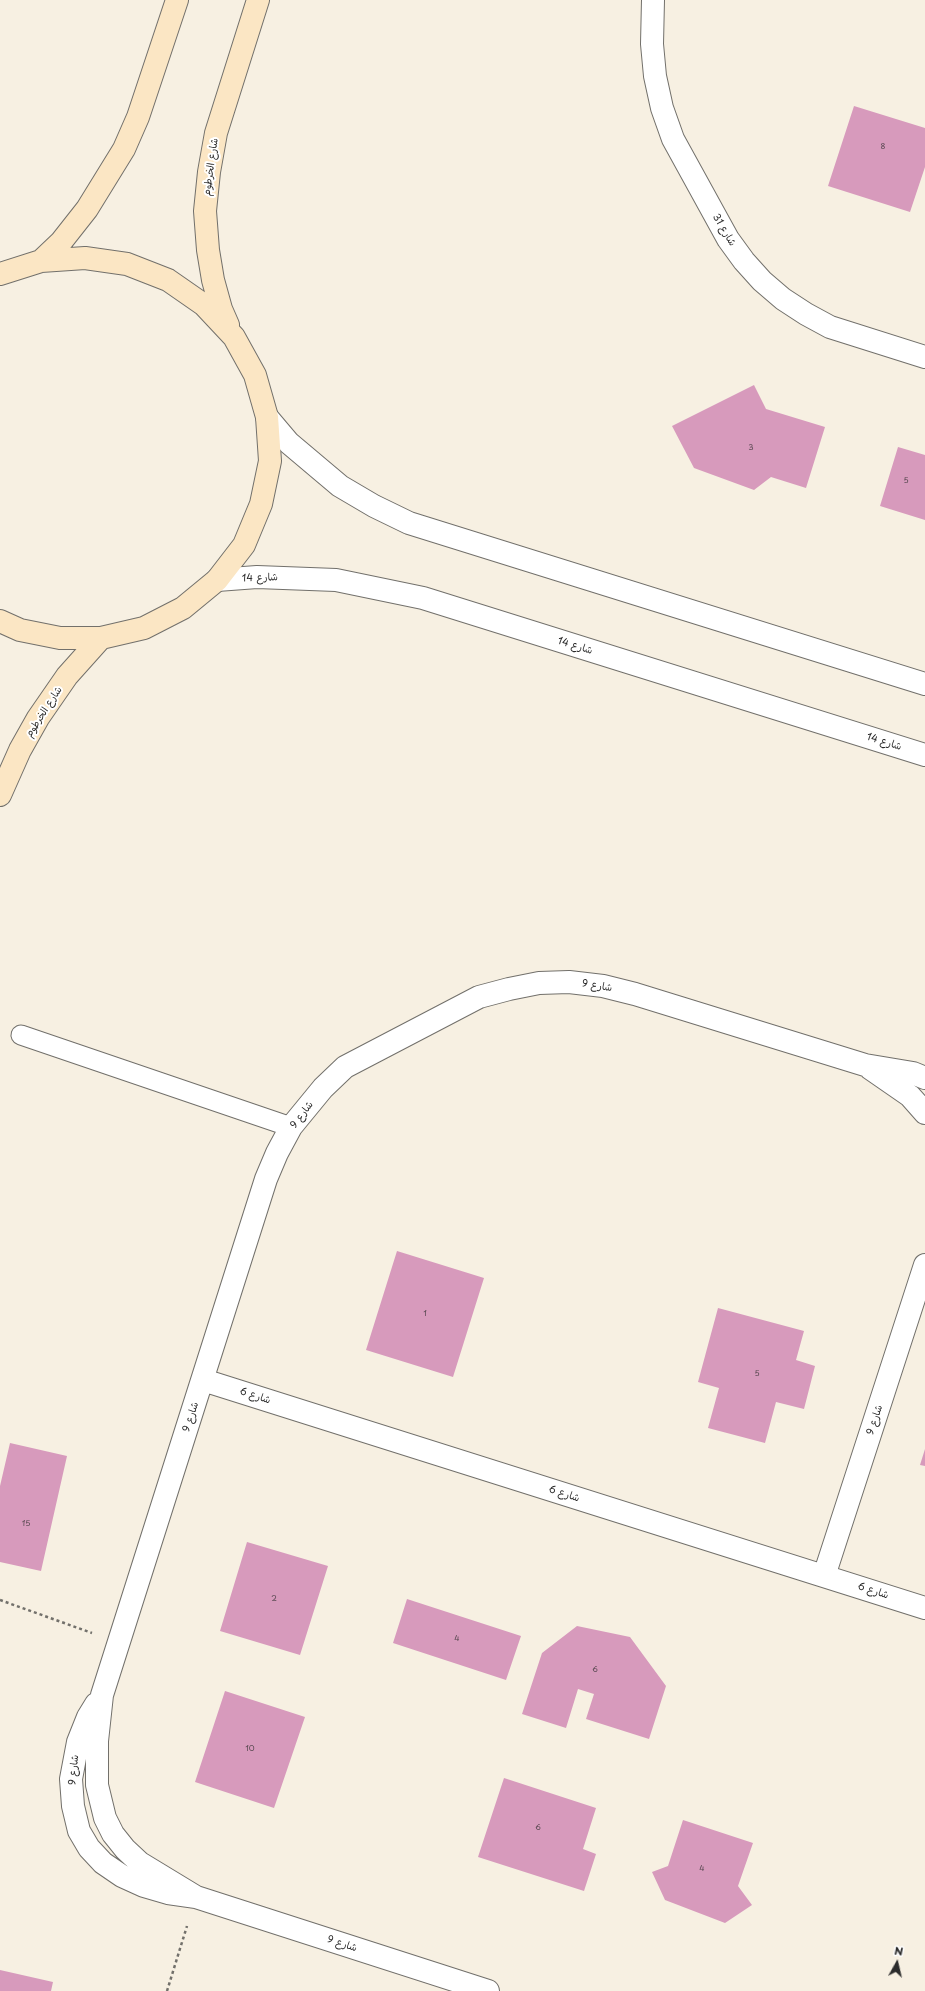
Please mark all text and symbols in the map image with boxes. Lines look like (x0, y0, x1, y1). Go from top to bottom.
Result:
street label: شارع الخرطوم (201, 137, 221, 197)
house number: 8 (881, 142, 885, 152)
street label: شارع 31 (710, 212, 738, 248)
house number: 3 (748, 443, 754, 453)
house number: 5 (903, 476, 909, 486)
street label: شارع 14 (242, 571, 278, 585)
street label: شارع 14 (556, 635, 594, 657)
street label: شارع الخرطوم (23, 684, 65, 740)
street label: شارع 14 (865, 731, 903, 753)
street label: شارع 9 (581, 978, 613, 994)
street label: شارع 9 (288, 1099, 316, 1131)
house number: 1 (423, 1309, 427, 1319)
house number: 5 (754, 1369, 760, 1379)
street label: شارع 6 (238, 1385, 272, 1407)
street label: شارع 9 (181, 1401, 201, 1433)
street label: شارع 9 (865, 1404, 885, 1436)
street label: شارع 6 (547, 1483, 581, 1505)
house number: 15 (22, 1519, 30, 1529)
street label: شارع 6 (856, 1580, 890, 1602)
house number: 2 (271, 1594, 277, 1604)
house number: 4 (454, 1634, 460, 1644)
house number: 6 (592, 1665, 598, 1675)
house number: 10 (245, 1744, 255, 1754)
street label: شارع 9 (66, 1754, 82, 1786)
house number: 6 (535, 1823, 541, 1833)
house number: 4 (699, 1864, 705, 1874)
street label: شارع 9 (326, 1934, 358, 1954)
text: N (893, 1942, 904, 1960)
north arrow (877, 1943, 917, 1983)

